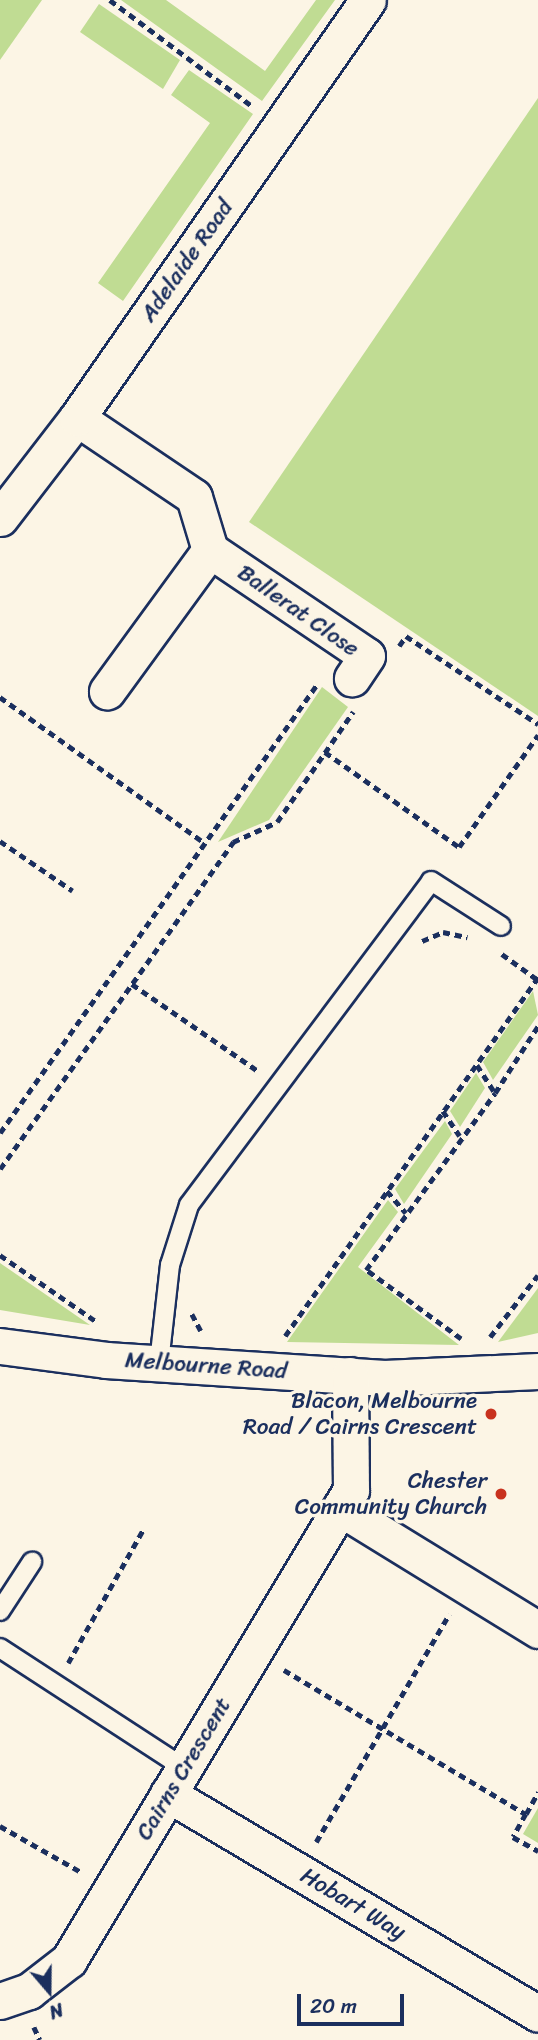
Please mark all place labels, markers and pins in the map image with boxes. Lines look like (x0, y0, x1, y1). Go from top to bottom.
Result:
place label: Blacon, Melbourne Road / Cairns Crescent (243, 1387, 477, 1441)
marker: Blacon, Melbourne Road / Cairns Crescent (483, 1406, 499, 1422)
place label: Chester Community Church (295, 1467, 487, 1521)
marker: Chester Community Church (493, 1486, 509, 1502)

